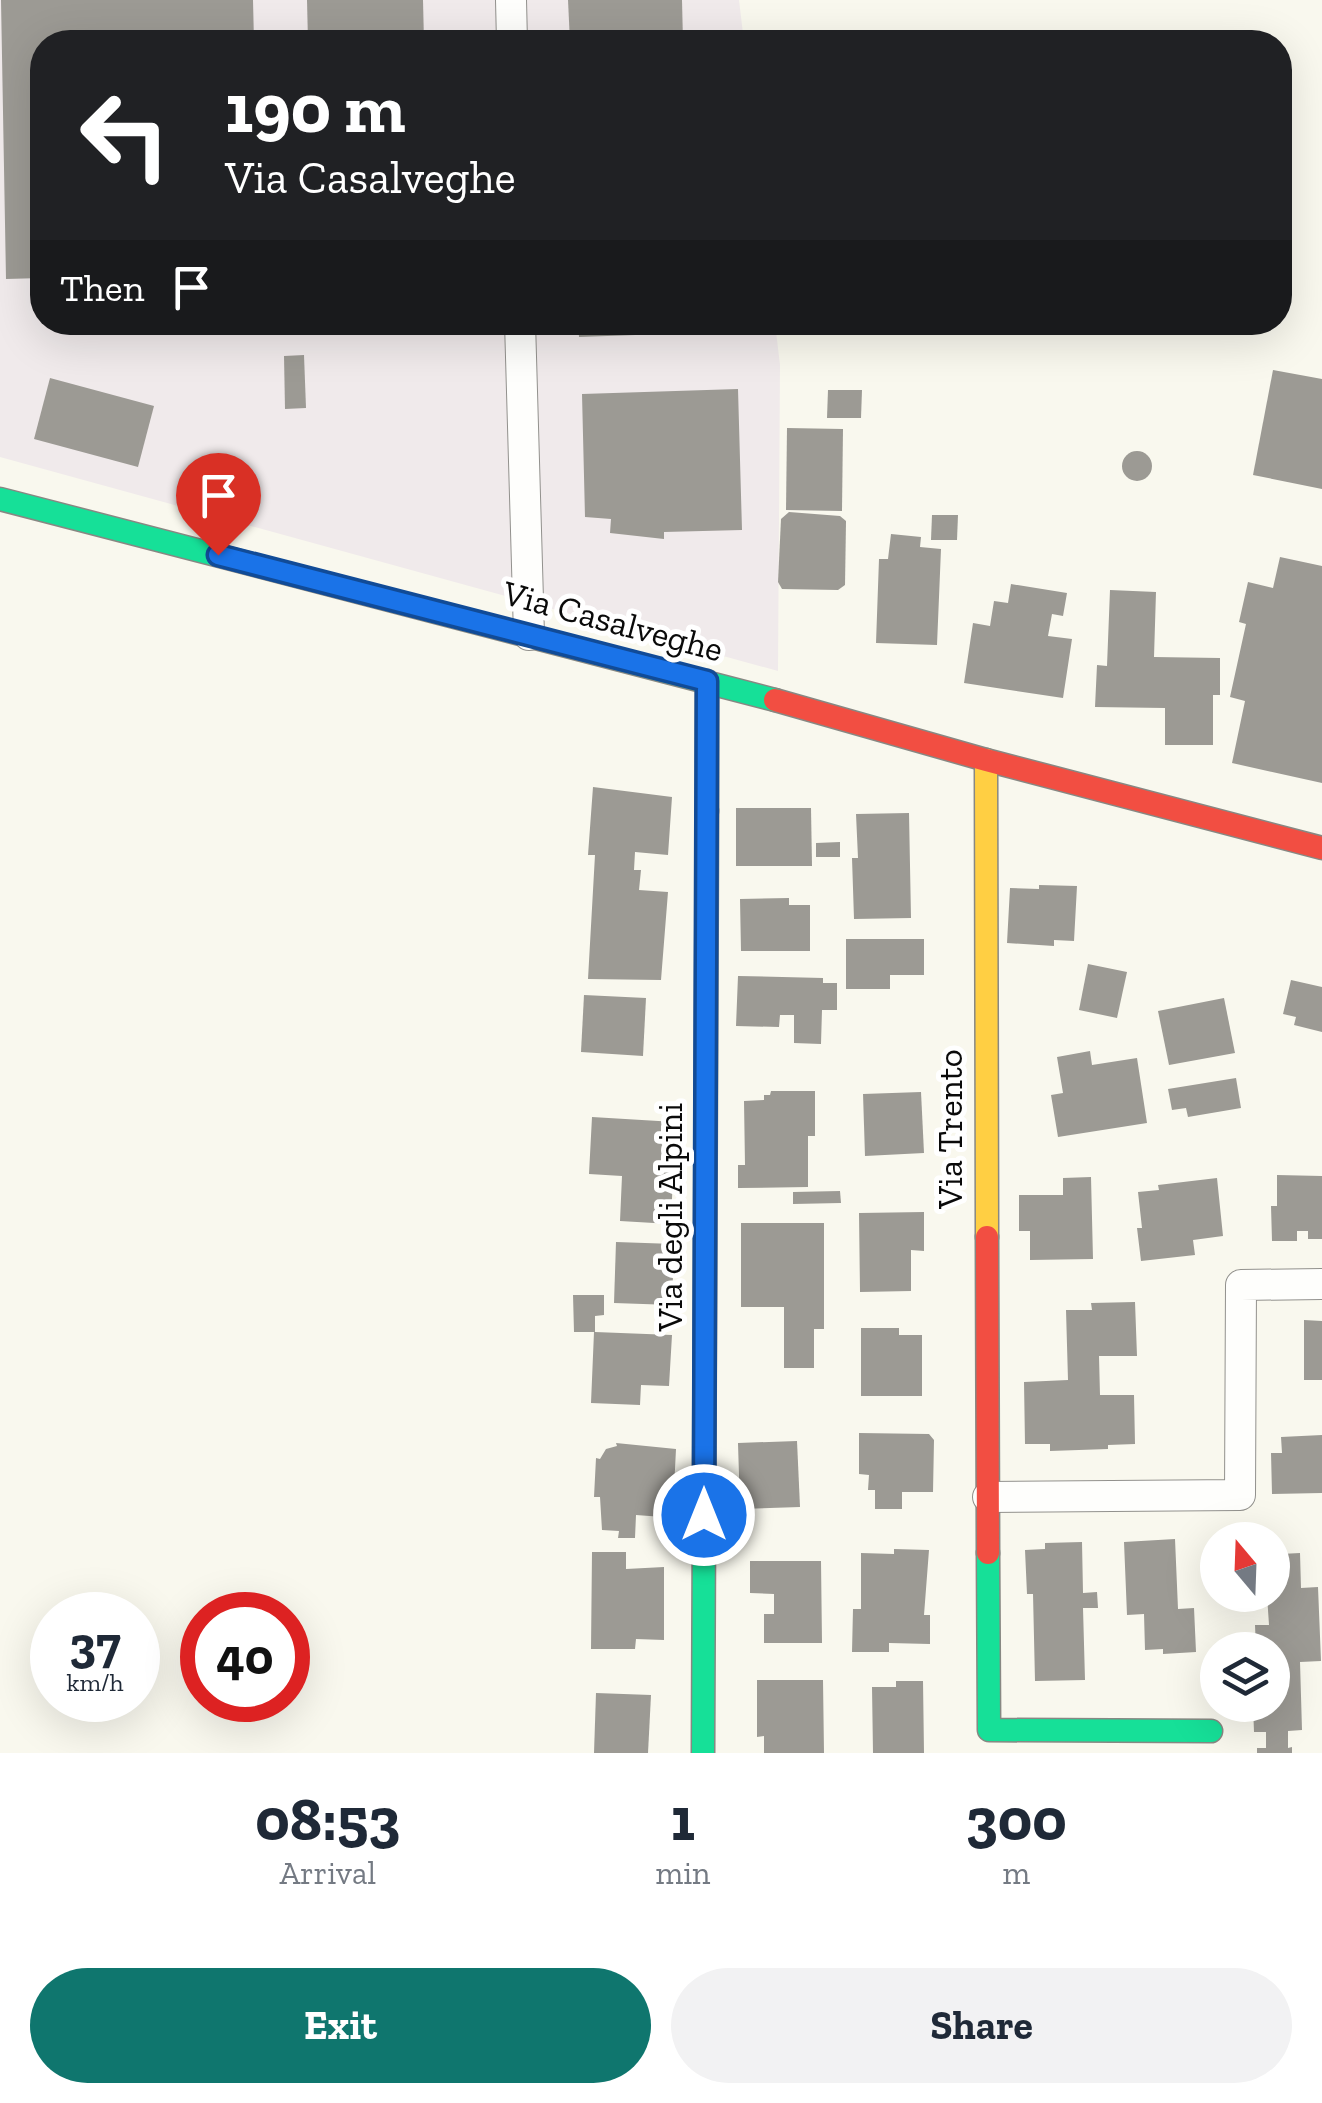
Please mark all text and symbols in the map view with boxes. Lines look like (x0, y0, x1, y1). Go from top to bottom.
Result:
text: 190 m (225, 66, 405, 150)
icon: left (60, 70, 190, 200)
text: Via Casalveghe (225, 151, 516, 205)
icon: arrive (164, 260, 219, 315)
text: Then (60, 265, 144, 311)
pin (176, 453, 261, 556)
icon: arrive (191, 468, 246, 523)
street label: Via Casalveghe (497, 571, 728, 671)
street label: Via Trento (929, 1049, 971, 1210)
street label: Via degli Alpini (649, 1103, 691, 1332)
position arrow (652, 1463, 756, 1567)
north arrow (1200, 1522, 1290, 1612)
map controls (1200, 1522, 1290, 1722)
speed limit sign: 40 (180, 1592, 310, 1722)
text: 37 (69, 1615, 121, 1675)
button: layers (1200, 1632, 1290, 1722)
text: km/h (66, 1667, 124, 1697)
text: 08:53 (255, 1783, 400, 1855)
text: 1 (671, 1783, 695, 1855)
text: 300 (966, 1783, 1067, 1855)
text: Arrival (280, 1854, 376, 1892)
text: min (656, 1854, 710, 1892)
text: m (1002, 1854, 1030, 1892)
button: Exit (30, 1968, 651, 2083)
button: Share (671, 1968, 1292, 2083)

